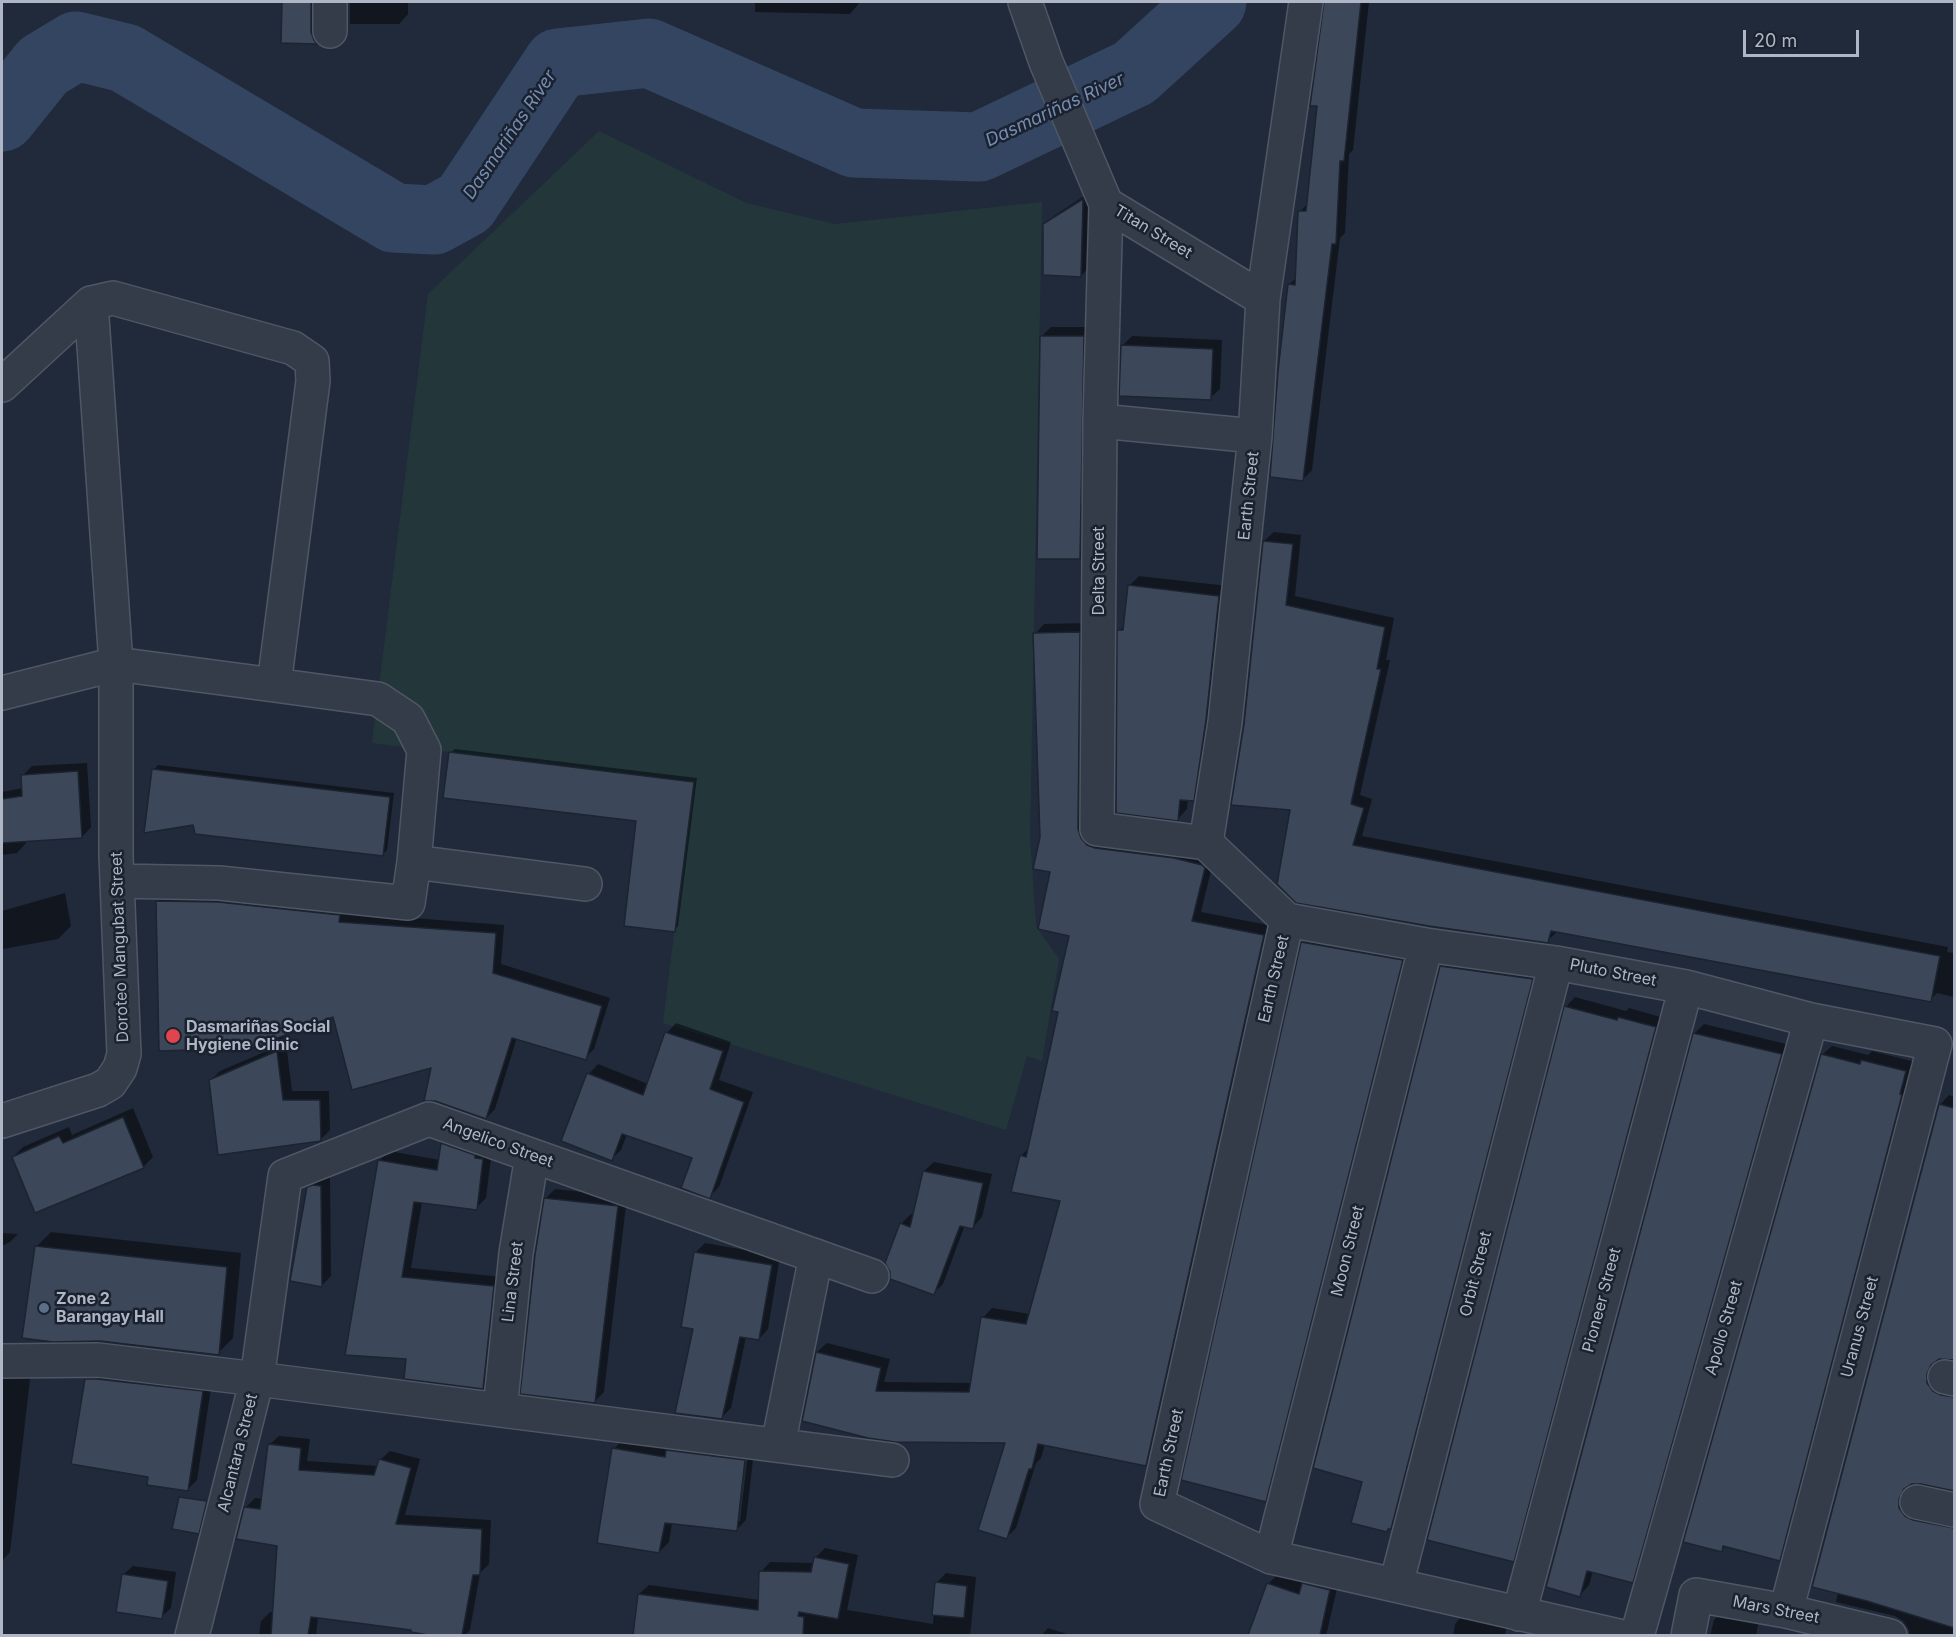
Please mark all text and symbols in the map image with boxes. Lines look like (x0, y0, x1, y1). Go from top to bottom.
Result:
scale bar (1746, 18, 1862, 56)
text: 20 m (1754, 30, 1797, 51)
water label: Dasmariñas River (459, 66, 561, 204)
water label: Dasmariñas River (982, 68, 1128, 152)
street label: Titan Street (1111, 201, 1195, 263)
street label: Earth Street (1235, 451, 1263, 541)
street label: Delta Street (1089, 527, 1109, 615)
street label: Doroteo Mangubat Street (107, 851, 133, 1043)
street label: Earth Street (1255, 933, 1293, 1025)
street label: Pluto Street (1568, 955, 1658, 991)
place label: Dasmariñas Social Hygiene Clinic (186, 1017, 330, 1055)
marker: Dasmariñas Social Hygiene Clinic (164, 1027, 182, 1045)
street label: Angelico Street (440, 1114, 556, 1172)
street label: Moon Street (1327, 1204, 1369, 1298)
street label: Orbit Street (1456, 1229, 1496, 1319)
street label: Lina Street (499, 1241, 527, 1323)
street label: Pioneer Street (1579, 1246, 1625, 1354)
street label: Uranus Street (1837, 1274, 1883, 1380)
street label: Apollo Street (1701, 1279, 1747, 1377)
place label: Zone 2 Barangay Hall (56, 1289, 164, 1327)
marker: Zone 2 Barangay Hall (37, 1301, 51, 1315)
street label: Alcantara Street (214, 1392, 262, 1514)
street label: Earth Street (1150, 1407, 1188, 1499)
street label: Mars Street (1731, 1592, 1821, 1628)

